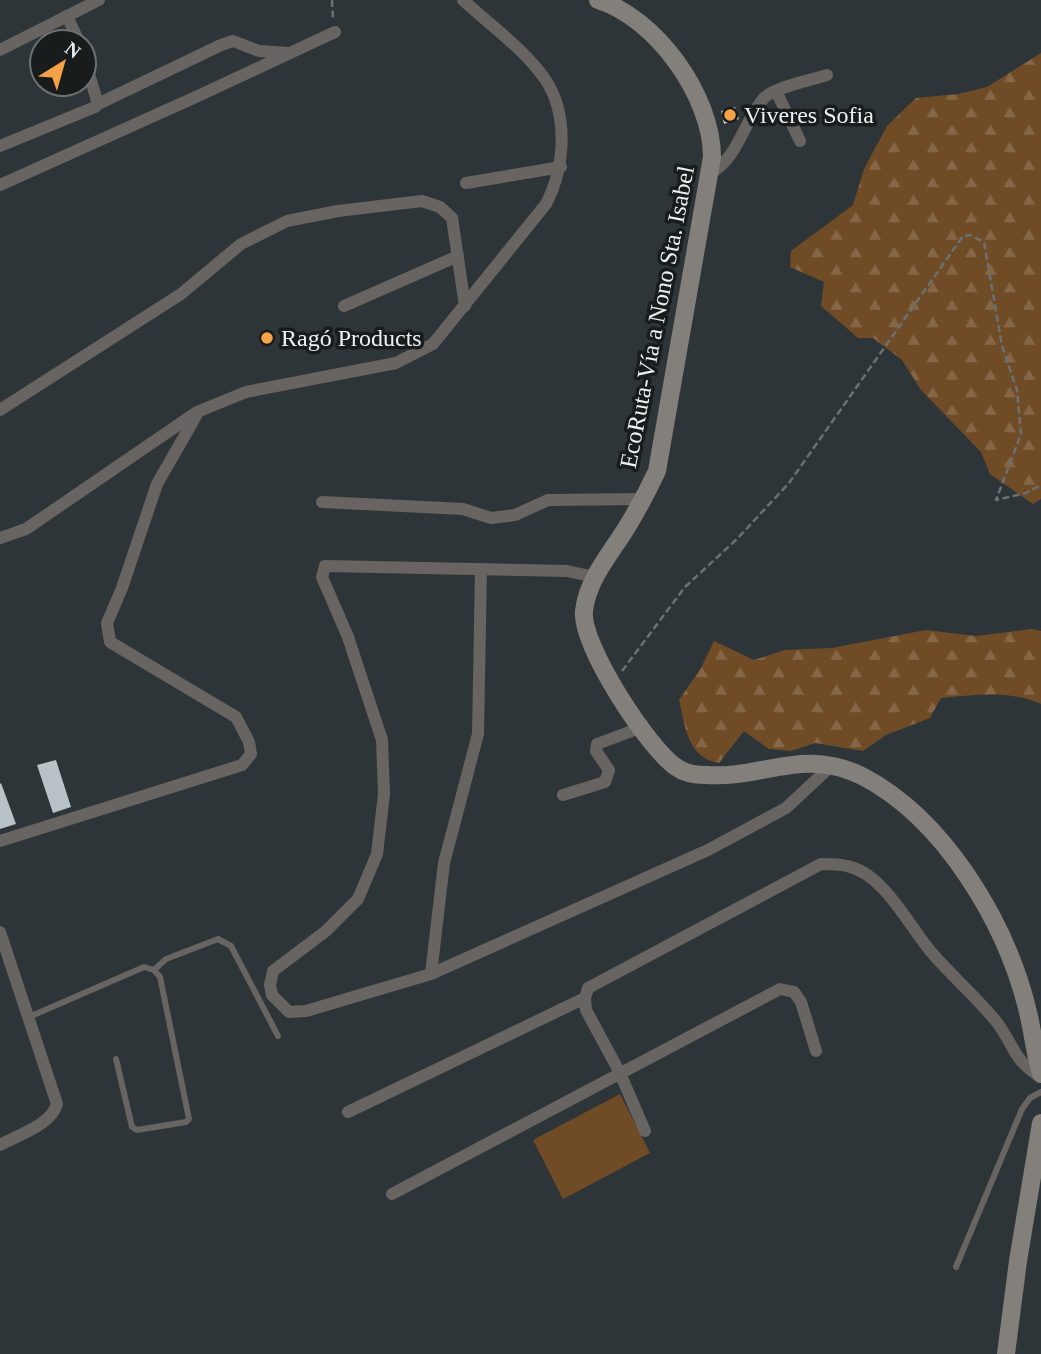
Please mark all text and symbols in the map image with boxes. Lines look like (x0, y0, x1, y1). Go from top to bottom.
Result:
north arrow (28, 28, 98, 98)
text: N (61, 37, 85, 63)
place label: Viveres Sofia (744, 102, 874, 128)
marker: Viveres Sofia (722, 107, 738, 123)
street label: EcoRuta-Vía a Nono Sta. Isabel (615, 163, 699, 470)
place label: Ragó Products (281, 325, 422, 351)
marker: Ragó Products (259, 330, 275, 346)

